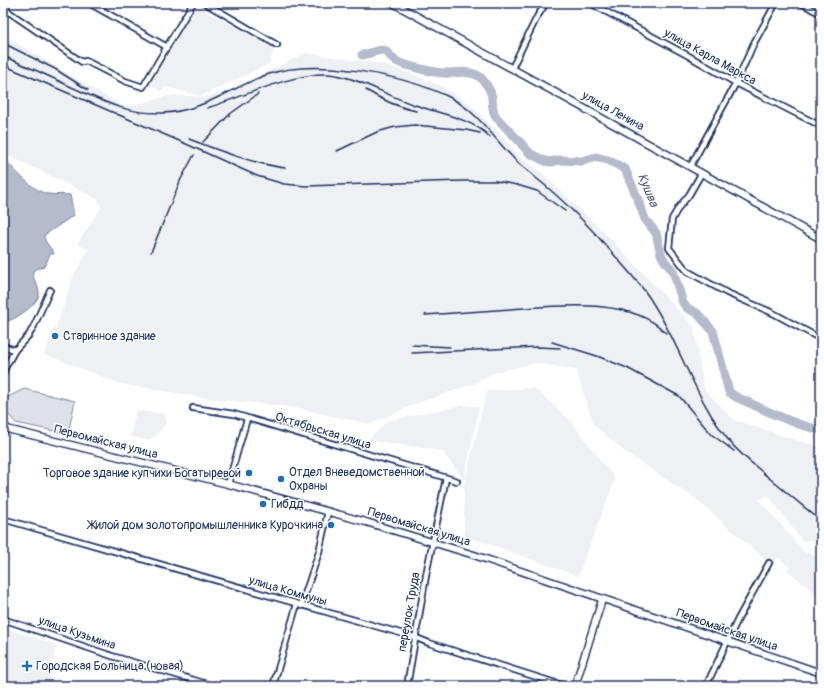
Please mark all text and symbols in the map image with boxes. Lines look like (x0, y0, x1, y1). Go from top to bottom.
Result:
street label: улица Карла Маркса (660, 25, 759, 89)
street label: улица Ленина (579, 87, 647, 134)
water label: Кушва (634, 171, 662, 210)
place label: Старинное здание (63, 329, 156, 344)
marker: Старинное здание (50, 331, 60, 341)
street label: Октябрьская улица (273, 409, 373, 453)
street label: Первомайская улица (53, 422, 160, 462)
place label: Отдел Вневедомственной Охраны (289, 465, 425, 494)
place label: Торговое здание купчихи Богатыревой (43, 466, 241, 481)
marker: Торговое здание купчихи Богатыревой (244, 468, 254, 478)
marker: Отдел Вневедомственной Охраны (276, 474, 286, 484)
place label: Гибдд (271, 497, 304, 512)
marker: Гибдд (258, 499, 268, 509)
street label: Первомайская улица (366, 504, 472, 550)
place label: Жилой дом золотопромышленника Курочкина (86, 518, 323, 533)
marker: Жилой дом золотопромышленника Курочкина (326, 520, 336, 530)
street label: переулок Труда (395, 571, 423, 653)
street label: улица Коммуны (246, 572, 329, 609)
street label: Первомайская улица (674, 606, 780, 655)
street label: улица Кузьмина (35, 612, 118, 653)
place label: Городская Больница (новая) (36, 659, 184, 674)
marker: Городская Больница (новая) (21, 660, 33, 672)

